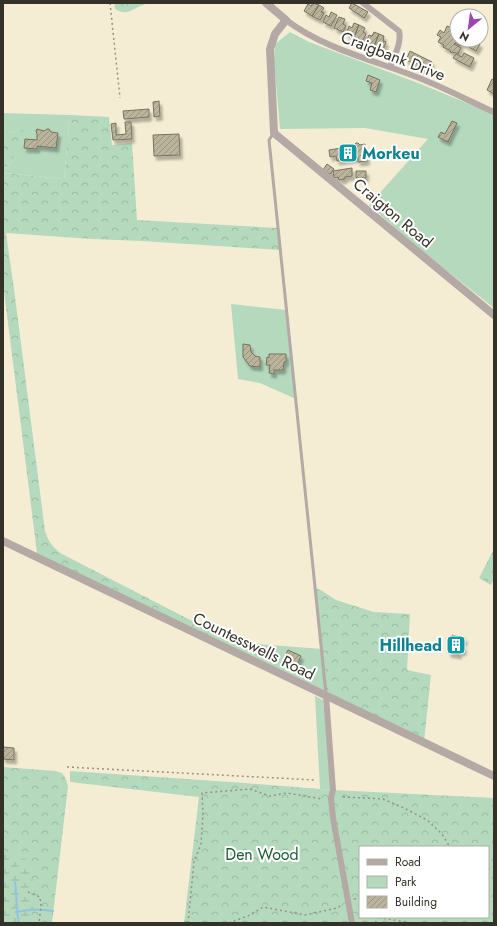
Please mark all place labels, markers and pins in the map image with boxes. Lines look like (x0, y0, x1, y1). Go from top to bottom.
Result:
building icon: Morkeu (337, 142, 359, 164)
place label: Morkeu (362, 142, 420, 165)
place label: Hillhead (380, 634, 442, 657)
building icon: Hillhead (445, 634, 467, 656)

